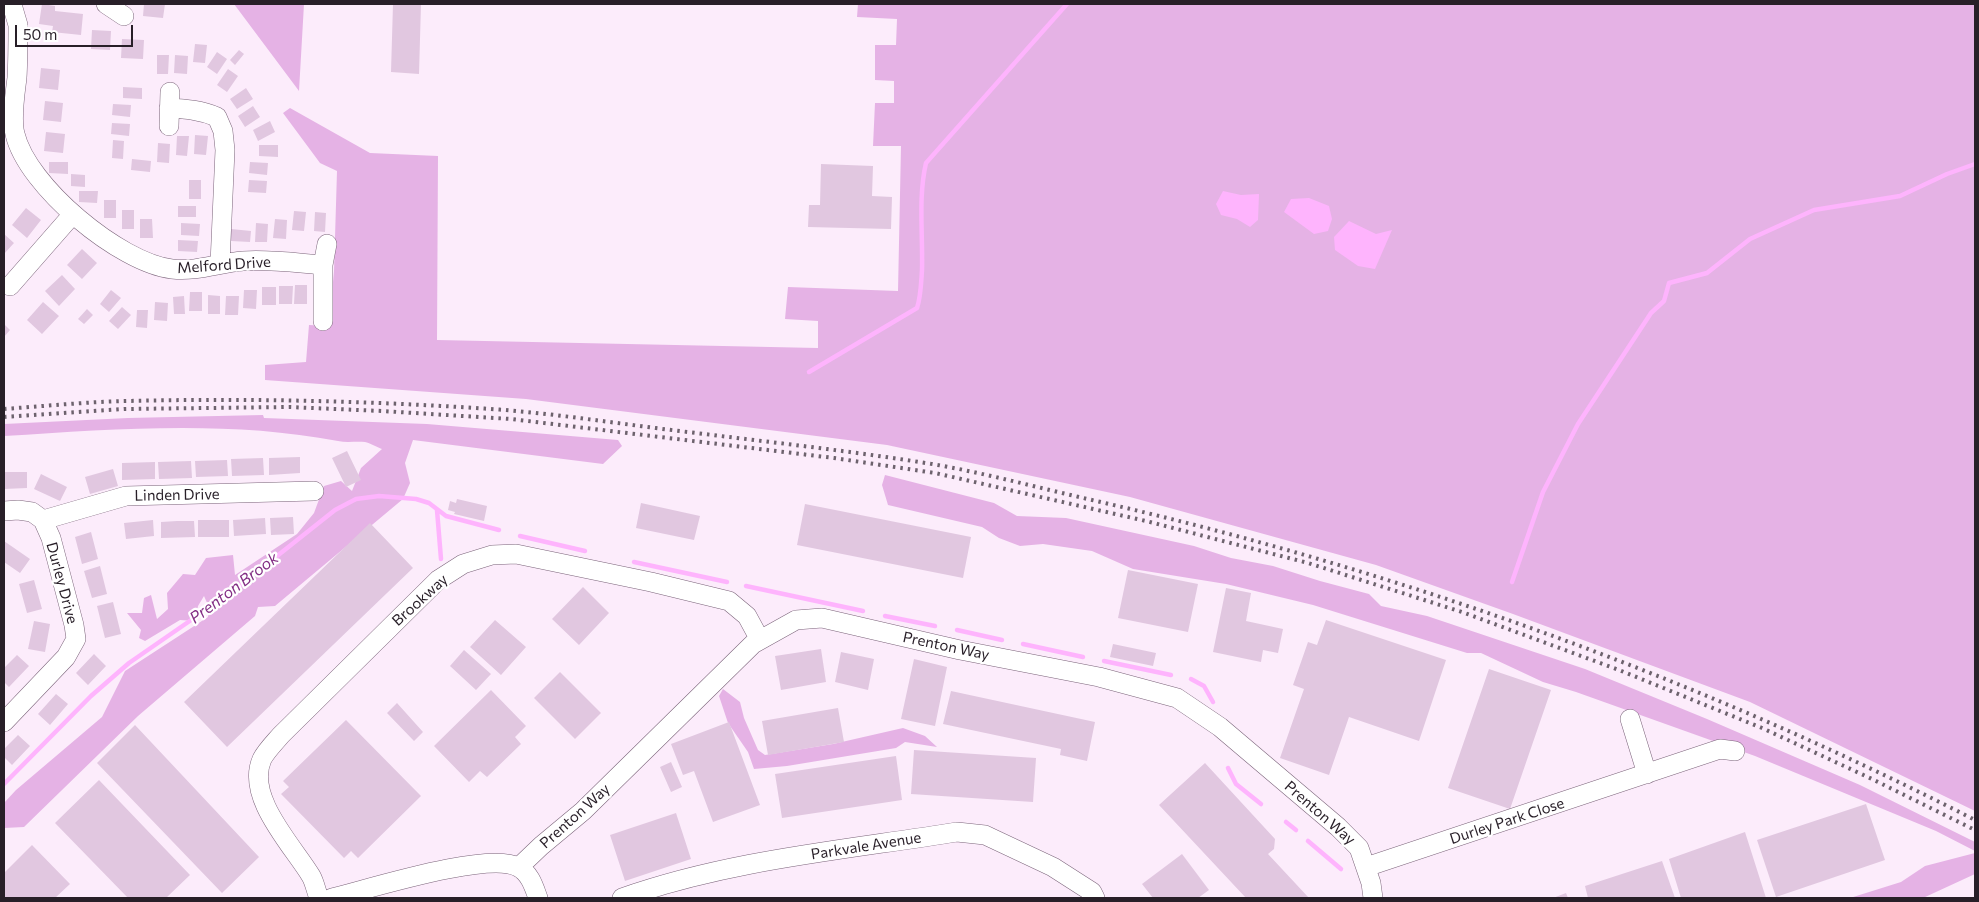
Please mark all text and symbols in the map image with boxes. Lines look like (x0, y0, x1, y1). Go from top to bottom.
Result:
scale bar (18, 15, 135, 47)
text: 50 m (23, 25, 57, 43)
street label: Melford Drive (176, 253, 272, 277)
street label: Linden Drive (134, 485, 220, 505)
street label: Durley Drive (42, 540, 82, 626)
water label: Prenton Brook (186, 548, 282, 628)
street label: Brookway (388, 570, 452, 630)
street label: Prenton Way (901, 628, 991, 664)
street label: Prenton Way (1281, 777, 1359, 849)
street label: Prenton Way (536, 780, 614, 852)
street label: Durley Park Close (1447, 794, 1567, 848)
street label: Parkvale Avenue (810, 828, 922, 864)

